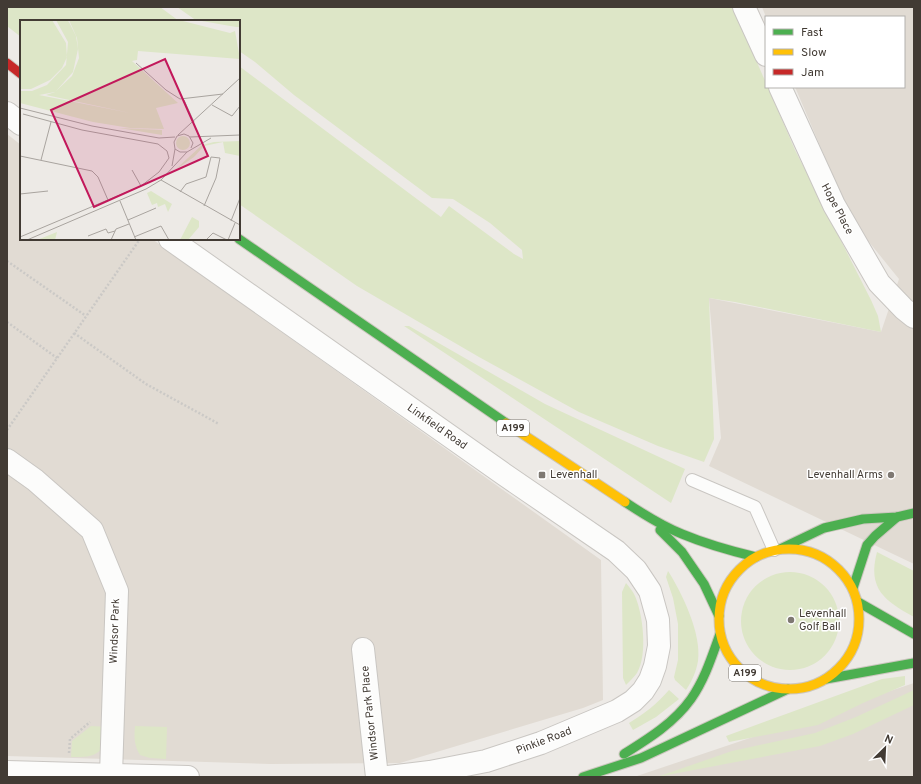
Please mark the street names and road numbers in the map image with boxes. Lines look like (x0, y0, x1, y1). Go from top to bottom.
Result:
street label: Hope Place (818, 181, 856, 237)
street label: Linkfield Road (404, 401, 470, 453)
road number: A199 (497, 420, 529, 436)
street label: Windsor Park (107, 598, 123, 664)
street label: Windsor Park Place (358, 665, 382, 761)
road number: A199 (729, 665, 761, 681)
street label: Pinkie Road (514, 724, 574, 758)

